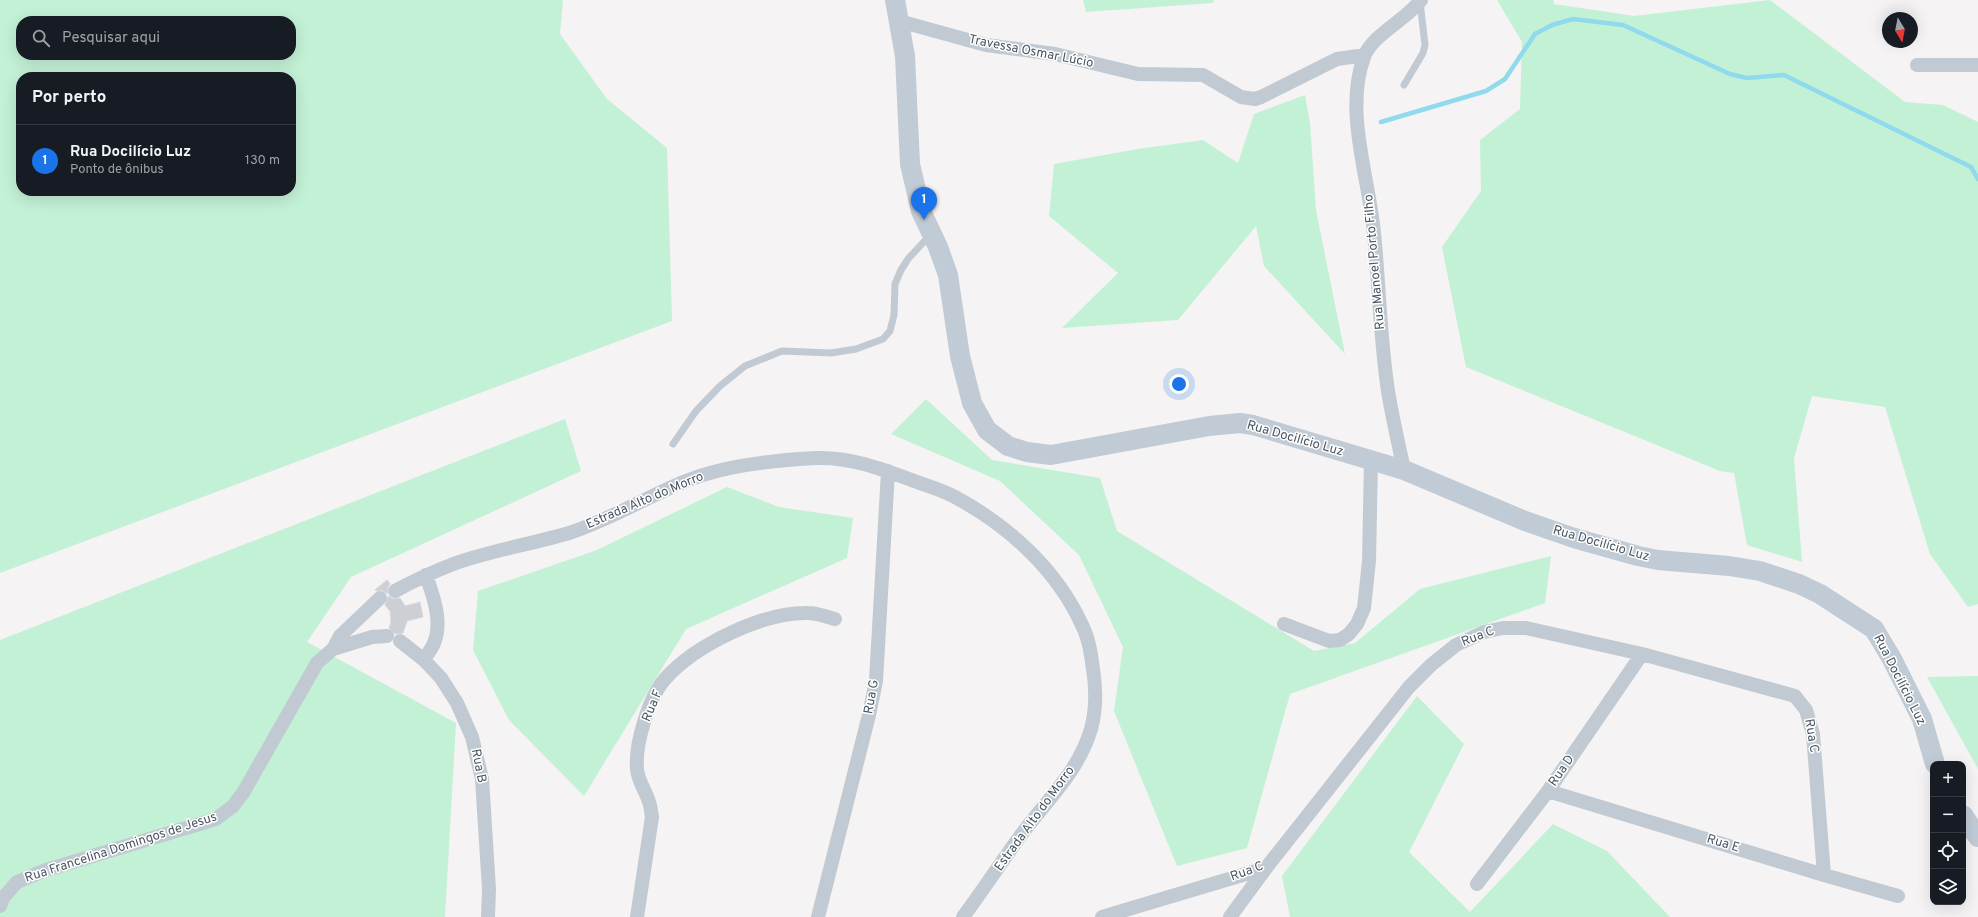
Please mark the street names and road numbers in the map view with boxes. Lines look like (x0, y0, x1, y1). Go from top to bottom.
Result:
street label: Travessa Osmar Lúcio (967, 32, 1095, 72)
street label: Rua Manoel Porto Filho (1361, 194, 1389, 330)
street label: Rua Docilício Luz (1245, 418, 1345, 460)
street label: Estrada Alto do Morro (584, 469, 706, 533)
street label: Rua Docilício Luz (1551, 523, 1651, 565)
street label: Rua C (1459, 623, 1497, 651)
street label: Rua Docilício Luz (1869, 632, 1929, 728)
street label: Rua G (861, 679, 883, 715)
street label: Rua F (639, 688, 667, 724)
street label: Rua C (1800, 718, 1822, 754)
street label: Rua B (467, 748, 489, 784)
street label: Rua D (1546, 752, 1578, 790)
street label: Estrada Alto do Morro (991, 763, 1079, 875)
street label: Rua Francelina Domingos de Jesus (23, 809, 219, 887)
street label: Rua E (1705, 831, 1741, 857)
street label: Rua C (1228, 859, 1266, 885)

